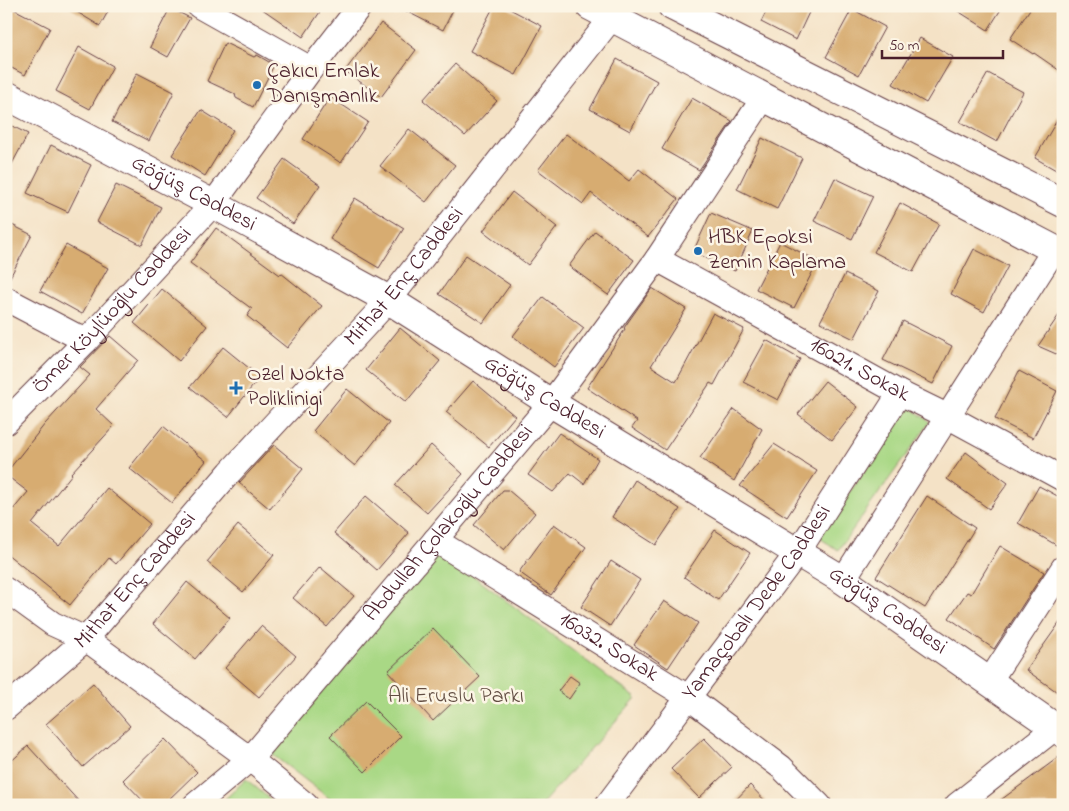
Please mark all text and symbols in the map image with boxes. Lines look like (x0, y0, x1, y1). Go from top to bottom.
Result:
scale bar (882, 28, 1003, 60)
text: 50 m (889, 35, 920, 57)
place label: Çakıcı Emlak Danışmanlık (266, 56, 380, 113)
marker: Çakıcı Emlak Danışmanlık (251, 79, 263, 91)
street label: Göğüş Caddesi (125, 147, 262, 241)
street label: Mithat Enç Caddesi (337, 200, 472, 354)
street label: Ömer Köylüoğlu Caddesi (25, 220, 200, 402)
place label: HBK Epoksi Zemin Kaplama (708, 222, 846, 279)
marker: HBK Epoksi Zemin Kaplama (692, 245, 704, 257)
street label: 16021. Sokak (803, 330, 915, 411)
street label: Göğüş Caddesi (477, 348, 611, 448)
place label: Ozel Nokta Poliklinigi (247, 359, 344, 417)
marker: Ozel Nokta Poliklinigi (229, 381, 243, 395)
street label: Abdullah Çolakoğlu Caddesi (356, 418, 542, 629)
street label: Yamaçobalı Dede Caddesi (675, 499, 840, 708)
street label: Mithat Enç Caddesi (68, 505, 205, 658)
street label: Göğüş Caddesi (822, 559, 953, 663)
street label: 16032. Sokak (552, 604, 665, 691)
park label: Ali Eruslu Parkı (388, 681, 524, 713)

